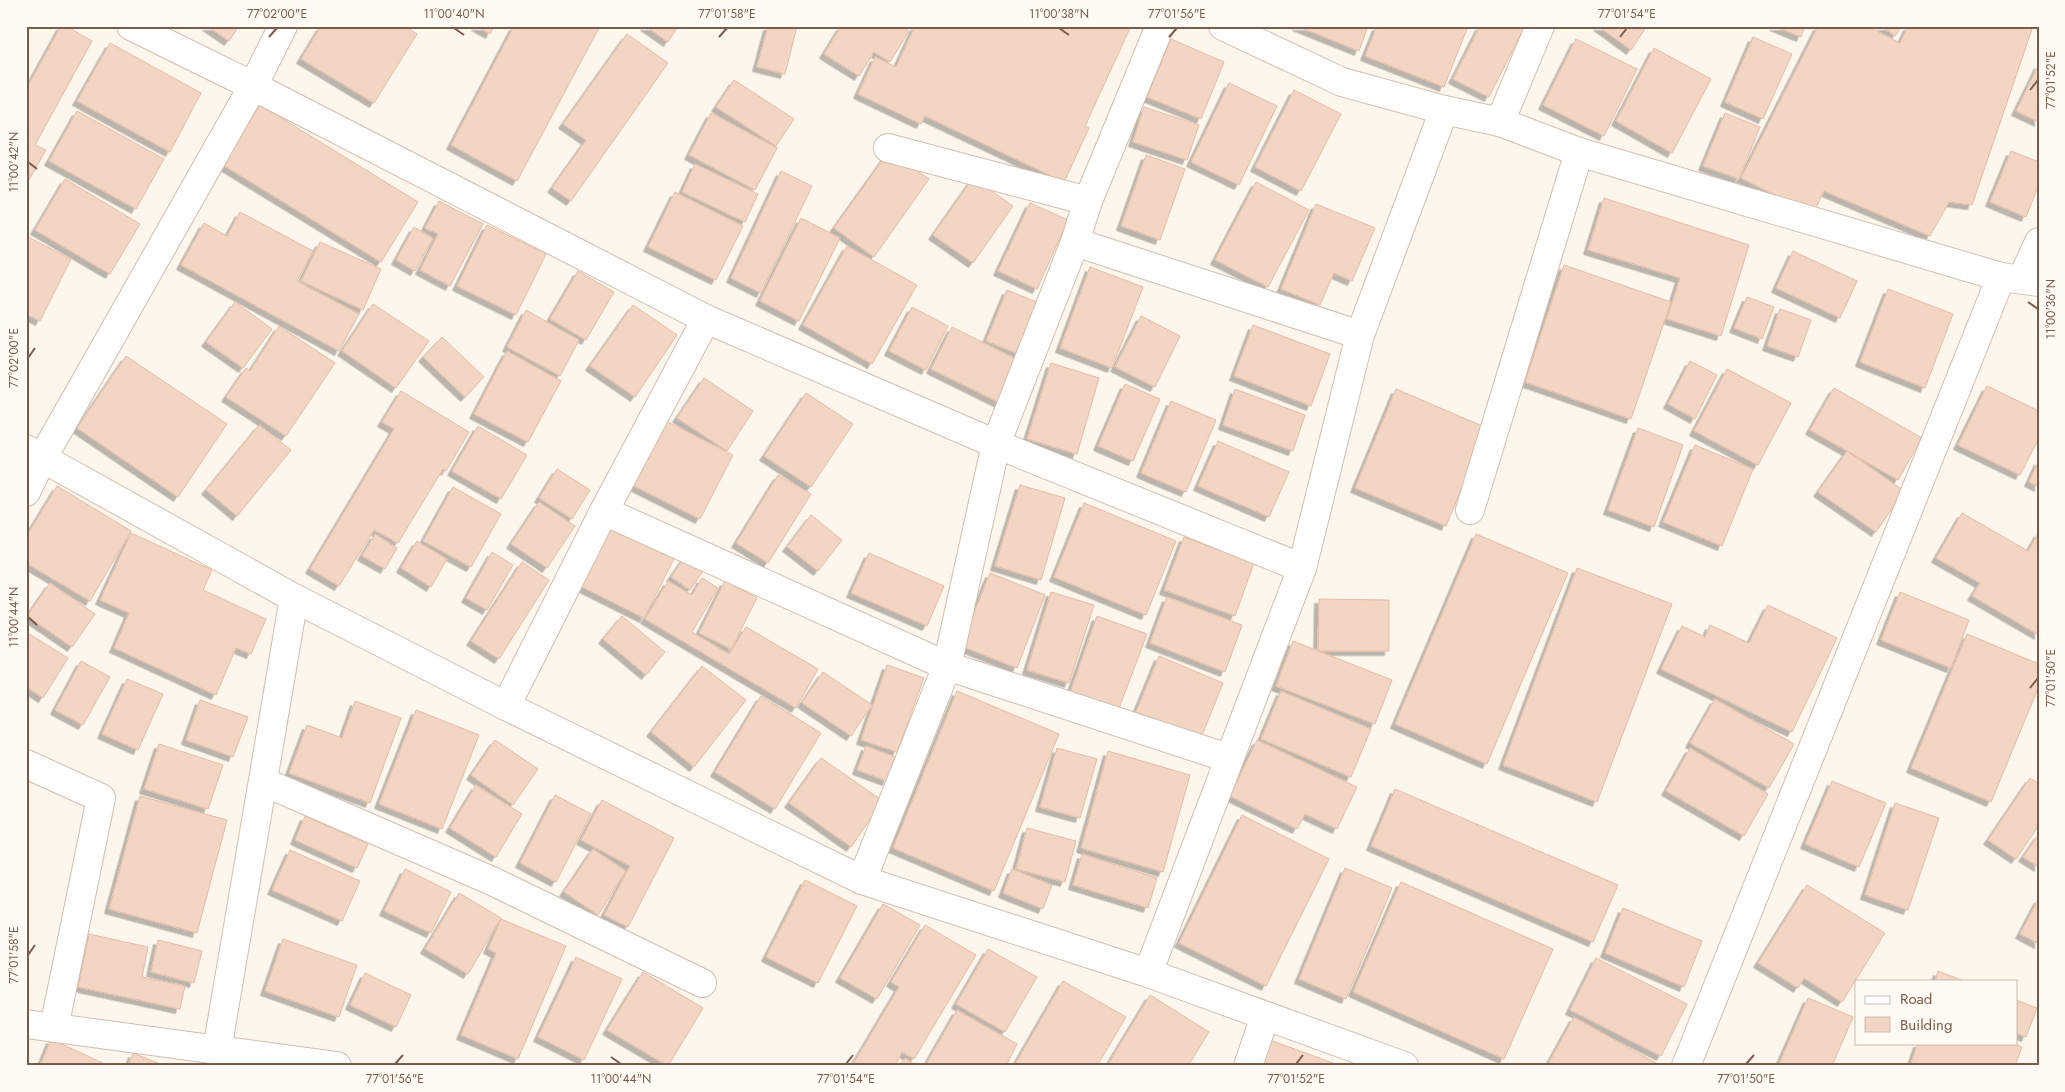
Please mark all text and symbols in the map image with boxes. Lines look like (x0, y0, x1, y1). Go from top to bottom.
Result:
text: 77°02'00"E (247, 5, 307, 23)
text: 11°00'40"N (423, 5, 485, 23)
text: 77°01'58"E (698, 5, 756, 23)
text: 11°00'38"N (1029, 5, 1089, 23)
text: 77°01'56"E (1148, 5, 1206, 23)
text: 77°01'54"E (1598, 5, 1656, 23)
text: 77°01'52"E (2042, 51, 2060, 109)
text: 11°00'42"N (5, 132, 23, 192)
text: 11°00'36"N (2042, 279, 2060, 339)
text: 77°02'00"E (5, 328, 23, 388)
text: 11°00'44"N (5, 587, 23, 647)
text: 77°01'50"E (2042, 649, 2060, 707)
text: 77°01'58"E (5, 926, 23, 984)
legend (1855, 980, 2018, 1044)
text: Road (1900, 988, 1932, 1010)
text: Building (1900, 1014, 1952, 1036)
text: 77°01'56"E (366, 1070, 424, 1088)
text: 11°00'44"N (591, 1070, 651, 1088)
text: 77°01'54"E (817, 1070, 875, 1088)
text: 77°01'52"E (1267, 1070, 1325, 1088)
text: 77°01'50"E (1717, 1070, 1775, 1088)

